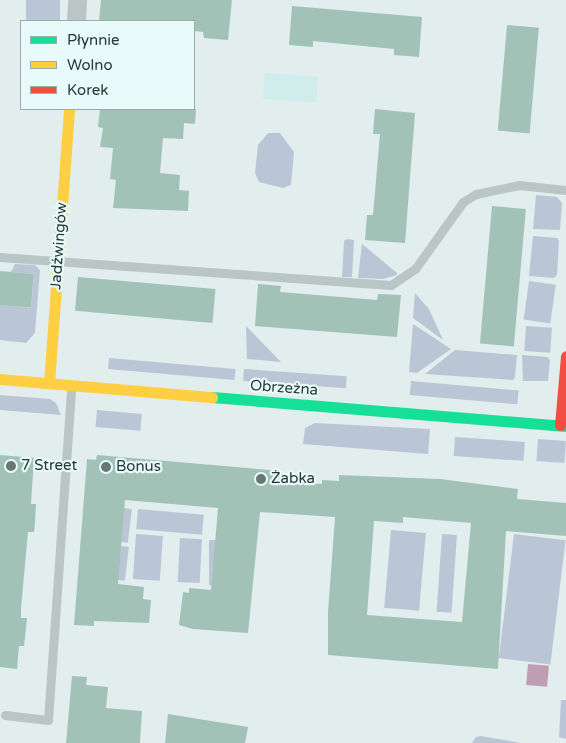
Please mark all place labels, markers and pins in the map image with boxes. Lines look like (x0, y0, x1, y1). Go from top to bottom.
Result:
place label: 7 Street (21, 457, 77, 475)
place label: Bonus (116, 458, 161, 476)
marker: 7 Street (5, 460, 17, 472)
marker: Bonus (100, 461, 112, 473)
place label: Żabka (271, 470, 315, 488)
marker: Żabka (255, 473, 267, 485)

